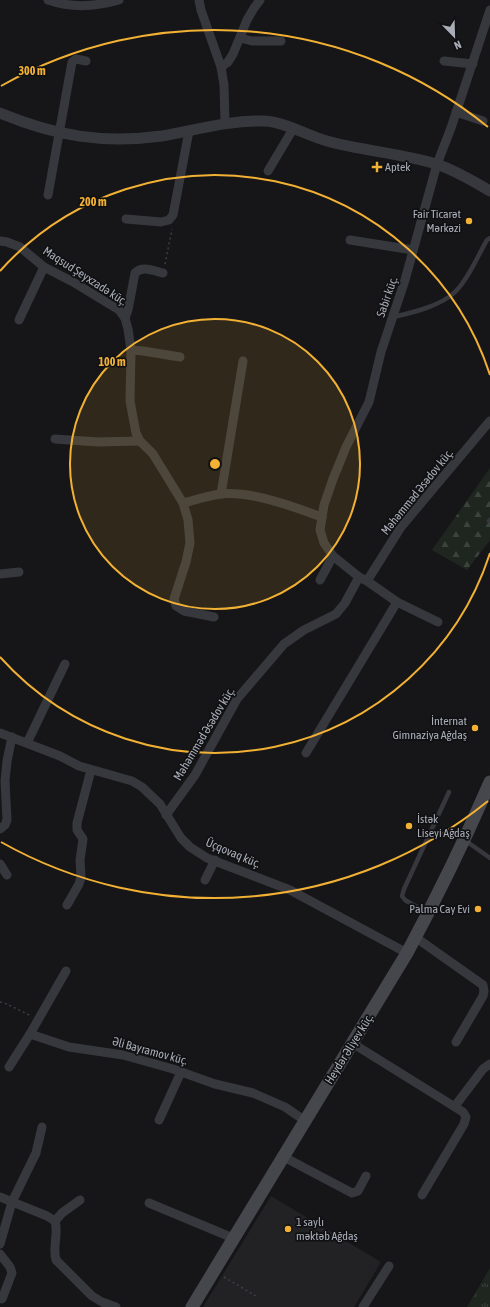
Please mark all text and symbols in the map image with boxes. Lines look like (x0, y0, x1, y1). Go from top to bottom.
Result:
north arrow (434, 16, 474, 56)
text: N (453, 38, 463, 52)
text: 300 m (18, 64, 46, 78)
place label: Aptek (385, 160, 411, 174)
marker: Aptek (372, 162, 382, 172)
text: 200 m (79, 195, 107, 209)
place label: Fair Ticarət Mərkəzi (413, 207, 462, 235)
marker: Fair Ticarət Mərkəzi (464, 216, 474, 226)
street label: Maqsud Şeyxzadə küç. (40, 244, 130, 308)
street label: Sabir küç. (374, 275, 400, 319)
text: 100 m (98, 355, 126, 369)
street label: Məhəmməd Əsədov küç. (378, 446, 456, 538)
centre of rings (208, 457, 222, 471)
street label: Məhəmməd Əsədov küç. (171, 685, 237, 783)
place label: İnternat Gimnaziya Ağdaş (392, 714, 468, 742)
marker: İnternat Gimnaziya Ağdaş (470, 723, 480, 733)
place label: İstək Liseyi Ağdaş (417, 812, 470, 840)
marker: İstək Liseyi Ağdaş (404, 821, 414, 831)
street label: Üçqovaq küç. (204, 835, 262, 871)
place label: Palma Cay Evi (409, 902, 470, 916)
marker: Palma Cay Evi (473, 904, 483, 914)
street label: Heydər Əliyev küç. (322, 1011, 376, 1087)
street label: Əli Bayramov küç. (111, 1034, 189, 1068)
place label: 1 saylı məktəb Ağdaş (296, 1215, 358, 1243)
marker: 1 saylı məktəb Ağdaş (283, 1224, 293, 1234)

